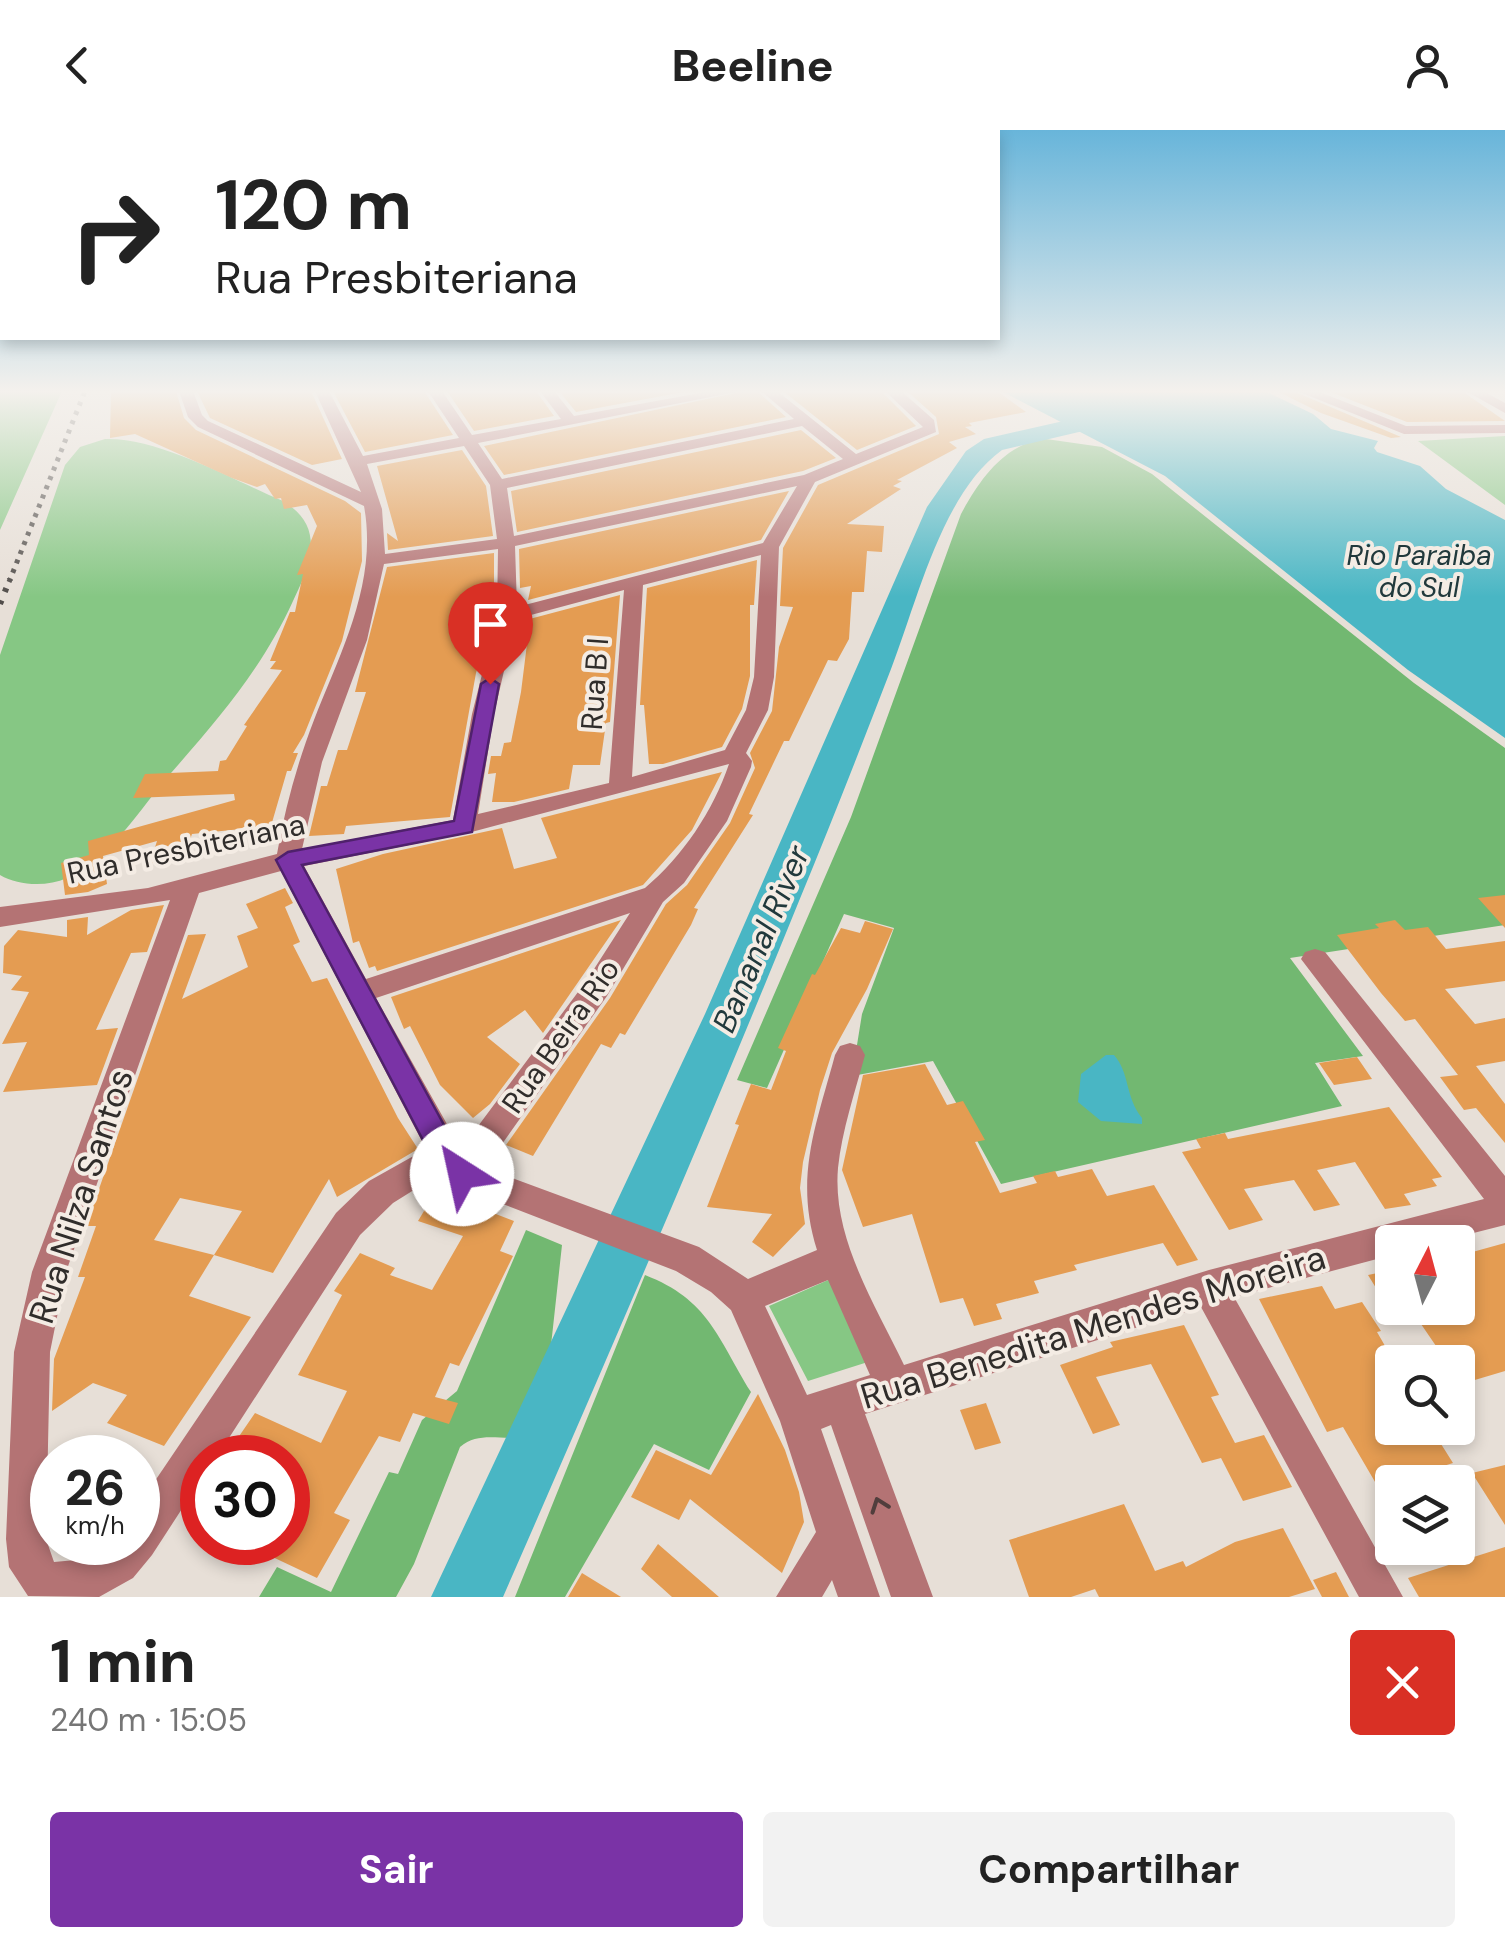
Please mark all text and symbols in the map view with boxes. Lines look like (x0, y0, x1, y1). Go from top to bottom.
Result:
text: Beeline (671, 36, 834, 95)
icon: back (50, 38, 105, 93)
icon: person (1400, 38, 1455, 93)
text: 120 m (215, 160, 412, 251)
icon: right (50, 170, 180, 300)
text: Rua Presbiteriana (215, 248, 578, 307)
water label: Rio Paraiba do Sul (1346, 537, 1492, 606)
pin (448, 582, 533, 685)
icon: arrive (463, 597, 518, 652)
street label: Rua B I (572, 637, 617, 731)
street label: Rua Presbiteriana (64, 804, 308, 893)
water label: Bananal River (703, 838, 820, 1039)
street label: Rua Beira Rio (493, 951, 628, 1121)
street label: Rua Nilza Santos (18, 1063, 144, 1329)
position arrow (410, 1122, 514, 1226)
north arrow (1375, 1225, 1475, 1325)
map controls (1375, 1225, 1475, 1565)
street label: Rua Benedita Mendes Moreira (855, 1234, 1331, 1420)
button: search (1375, 1345, 1475, 1445)
speed limit sign: 30 (180, 1435, 310, 1565)
text: 26 (65, 1455, 125, 1521)
button: layers (1375, 1465, 1475, 1565)
one-way arrow (870, 1498, 891, 1515)
text: km/h (65, 1509, 125, 1542)
text: 1 min (50, 1622, 196, 1701)
button: close (1350, 1630, 1455, 1735)
text: 240 m · 15:05 (50, 1699, 247, 1741)
button: Sair (50, 1812, 743, 1927)
button: Compartilhar (763, 1812, 1455, 1927)

